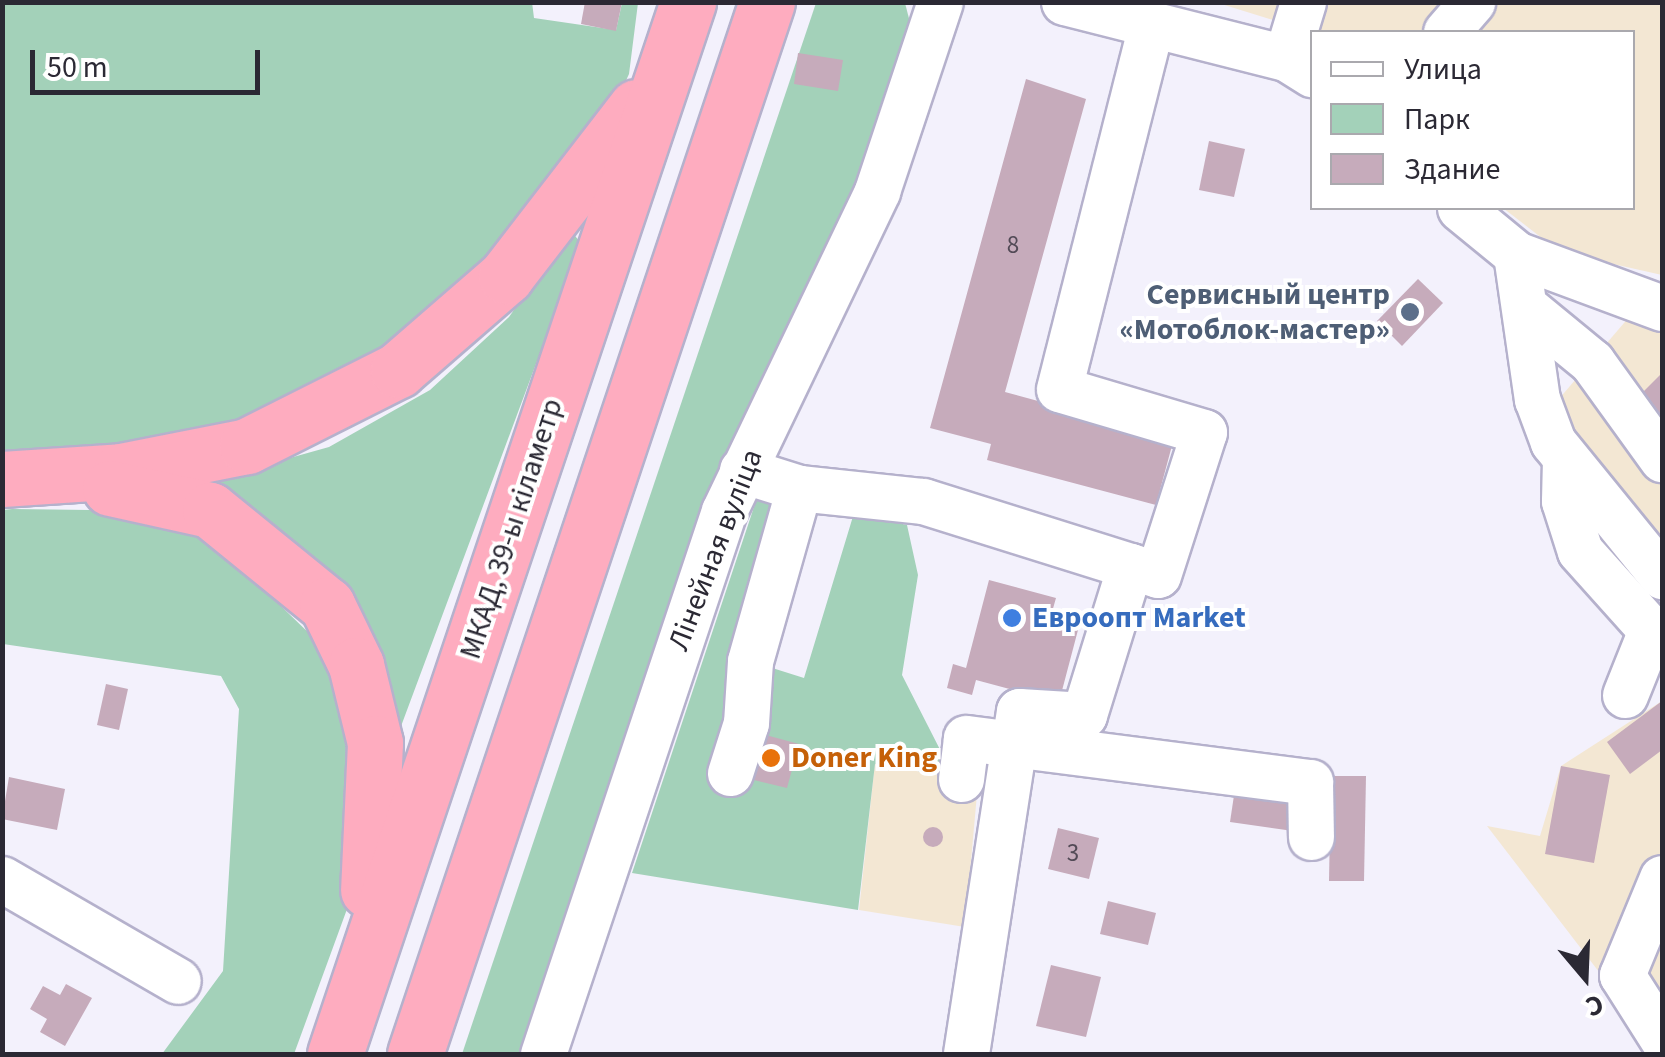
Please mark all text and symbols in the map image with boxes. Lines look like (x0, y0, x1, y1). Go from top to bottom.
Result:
scale bar (35, 30, 265, 92)
legend (1310, 30, 1635, 210)
text: 50 m (47, 46, 108, 89)
text: Улица (1404, 48, 1482, 91)
text: Парк (1404, 98, 1470, 141)
text: Здание (1404, 148, 1500, 191)
house number: 8 (1007, 230, 1019, 260)
place label: Сервисный центр «Мотоблок-мастер» (1119, 277, 1390, 348)
marker: Сервисный центр «Мотоблок-мастер» (1399, 301, 1421, 323)
street label: МКАД, 39-ы кіламетр (453, 394, 571, 664)
street label: Лінейная вуліца (661, 444, 771, 656)
place label: Евроопт Market (1032, 600, 1246, 636)
marker: Евроопт Market (1001, 607, 1023, 629)
place label: Doner King (791, 740, 937, 776)
marker: Doner King (760, 747, 782, 769)
house number: 3 (1067, 838, 1079, 868)
north arrow (1535, 927, 1635, 1027)
text: С (1581, 984, 1609, 1027)

